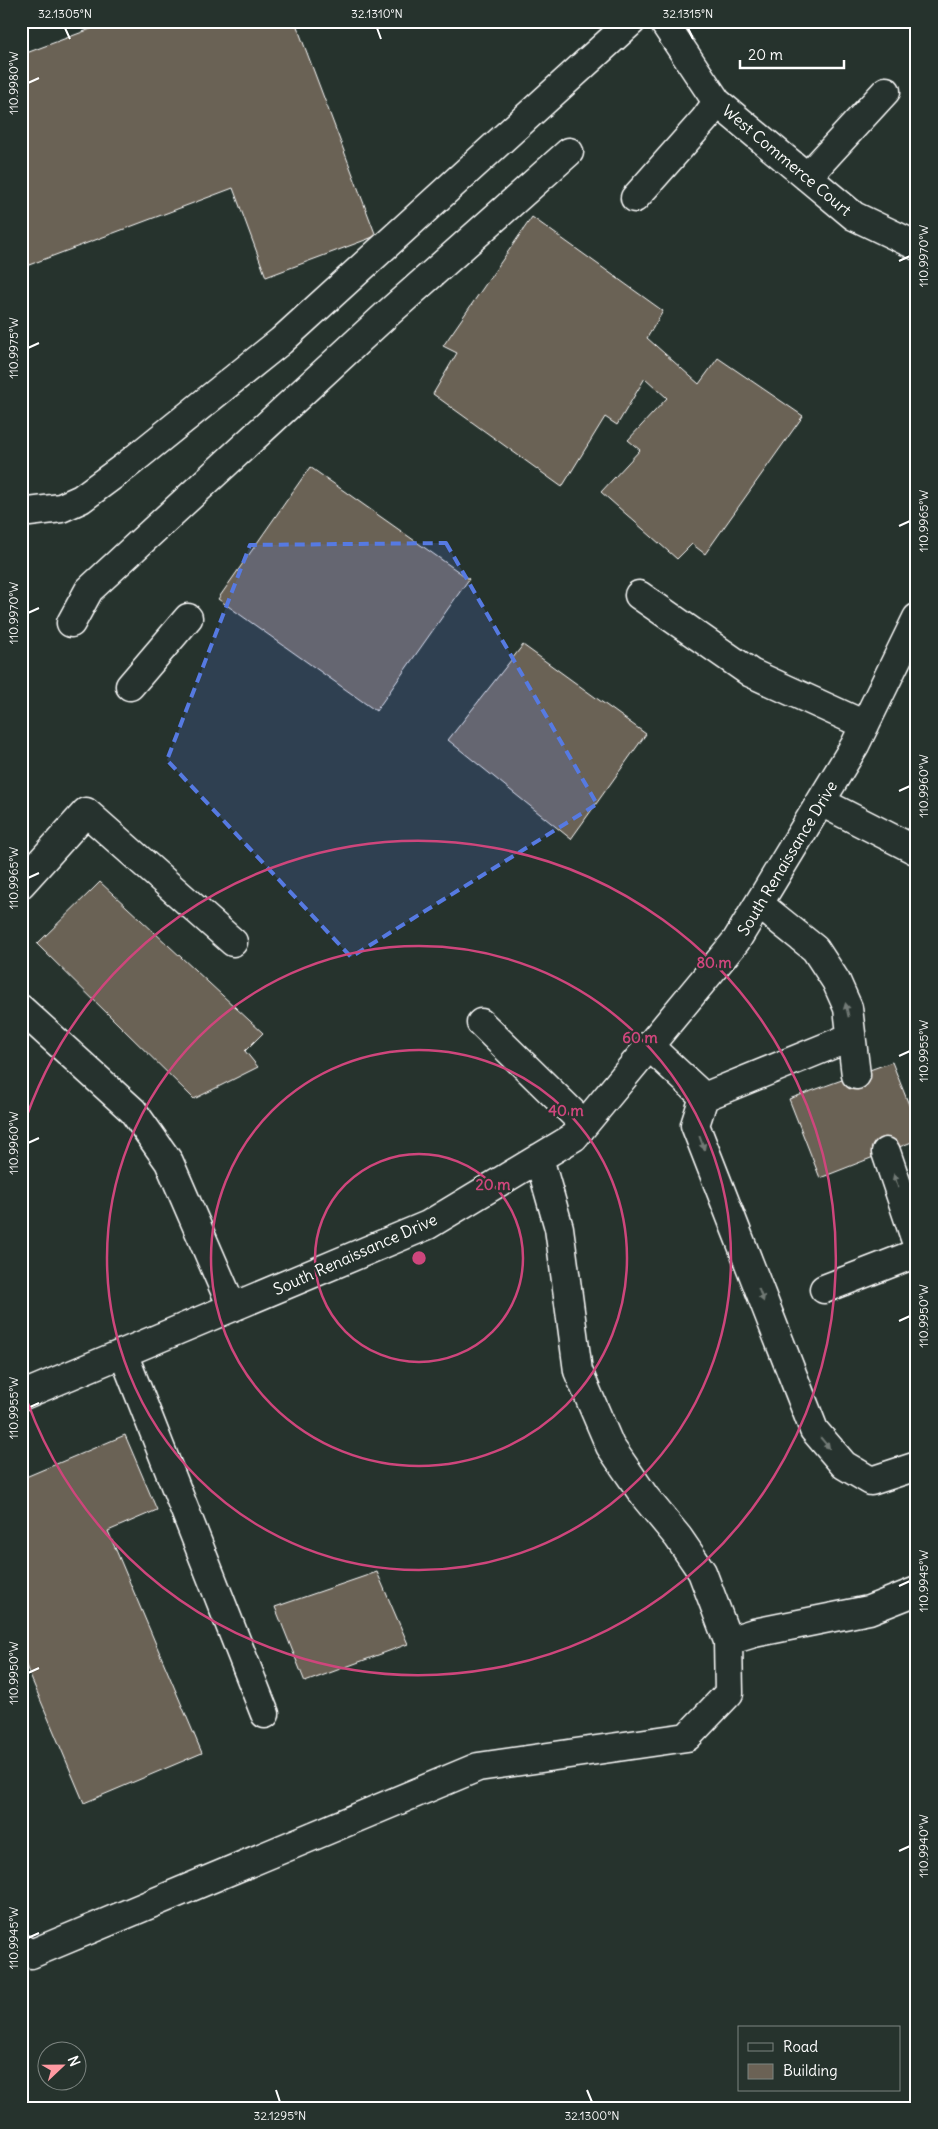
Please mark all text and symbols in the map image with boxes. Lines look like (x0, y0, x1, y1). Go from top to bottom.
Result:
text: 32.1305°N (38, 6, 92, 21)
text: 32.1310°N (351, 6, 403, 21)
text: 32.1315°N (663, 6, 713, 21)
scale bar (740, 38, 844, 70)
text: 20 m (748, 45, 783, 64)
text: 110.9980°W (6, 51, 21, 115)
street label: West Commerce Court (718, 100, 856, 220)
text: 110.9970°W (916, 225, 931, 287)
text: 110.9975°W (6, 317, 21, 379)
text: 110.9965°W (916, 490, 931, 552)
text: 110.9970°W (6, 582, 21, 644)
text: 110.9960°W (916, 754, 931, 818)
street label: South Renaissance Drive (733, 777, 841, 939)
text: 110.9965°W (6, 847, 21, 909)
text: 80 m (696, 953, 732, 972)
one-way arrow (843, 1002, 851, 1017)
text: 110.9955°W (916, 1020, 931, 1082)
text: 60 m (622, 1028, 658, 1047)
text: 40 m (548, 1101, 584, 1120)
text: 110.9960°W (6, 1111, 21, 1175)
one-way arrow (698, 1136, 706, 1151)
one-way arrow (892, 1174, 899, 1189)
text: 20 m (476, 1175, 510, 1194)
street label: South Renaissance Drive (270, 1209, 440, 1299)
centre of rings (410, 1249, 428, 1267)
text: 110.9950°W (916, 1284, 931, 1348)
one-way arrow (758, 1287, 765, 1302)
text: 110.9955°W (6, 1377, 21, 1439)
one-way arrow (819, 1437, 830, 1449)
text: 110.9945°W (916, 1550, 931, 1612)
text: 110.9950°W (6, 1641, 21, 1705)
text: 110.9940°W (916, 1814, 931, 1878)
text: 110.9945°W (6, 1907, 21, 1969)
legend (738, 2026, 900, 2092)
text: Road (783, 2037, 818, 2056)
north arrow (38, 2042, 88, 2092)
text: N (64, 2053, 84, 2069)
text: Building (783, 2061, 838, 2080)
text: 32.1295°N (254, 2108, 306, 2123)
text: 32.1300°N (564, 2108, 620, 2123)

